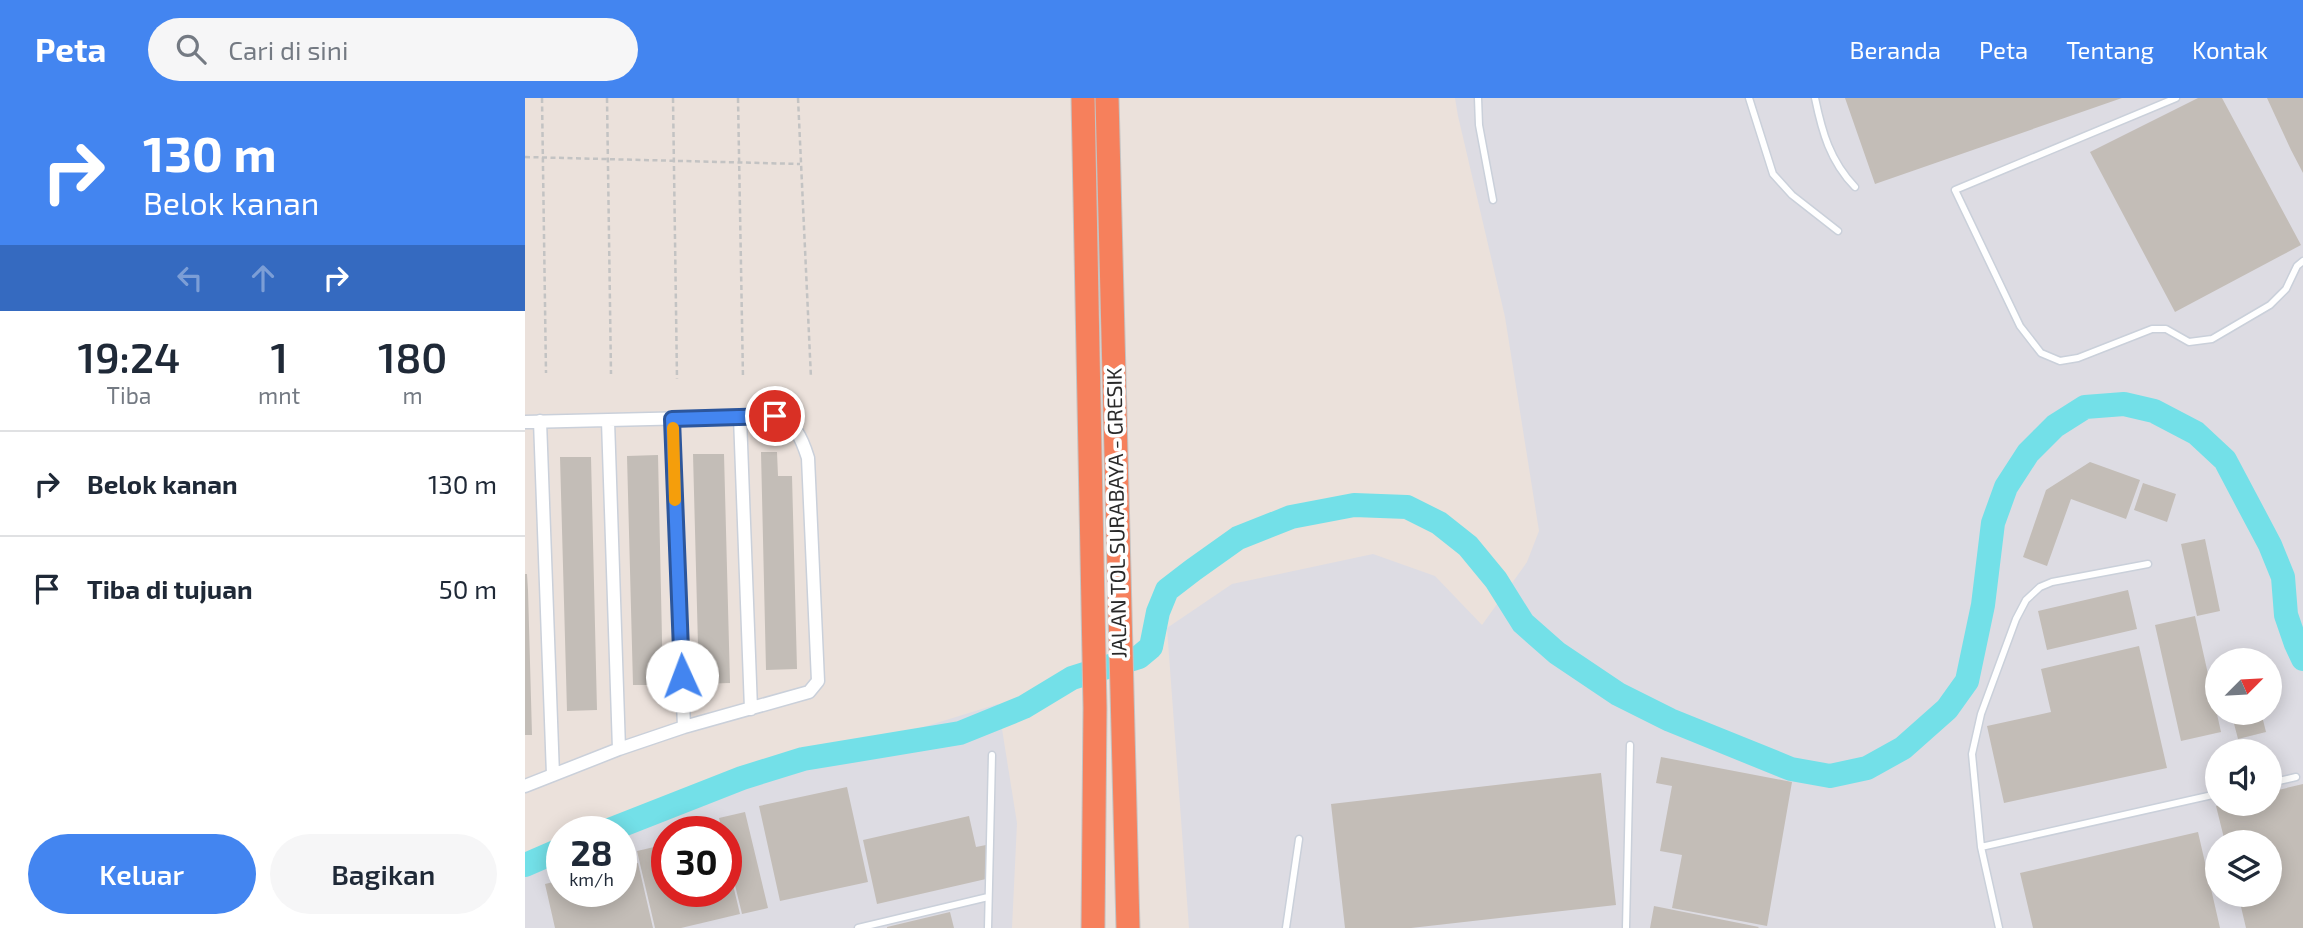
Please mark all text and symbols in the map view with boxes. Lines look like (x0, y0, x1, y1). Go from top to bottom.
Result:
search box (148, 18, 638, 81)
text: Peta (35, 29, 106, 69)
icon: search (172, 30, 210, 68)
text: Cari di sini (228, 34, 348, 65)
text: Beranda (1850, 35, 1941, 64)
text: Peta (1979, 35, 2028, 64)
text: Tentang (2066, 35, 2154, 64)
text: Kontak (2192, 35, 2268, 64)
text: 130 m (143, 123, 277, 182)
icon: right (28, 126, 119, 217)
text: Belok kanan (143, 183, 319, 221)
icon: left (171, 259, 209, 297)
icon: ahead (244, 259, 282, 297)
icon: right (317, 259, 355, 297)
text: 19:24 (78, 331, 180, 381)
text: 1 (270, 331, 288, 381)
text: 180 (378, 331, 447, 381)
street label: JALAN TOL SURABAYA - GRESIK (1100, 367, 1131, 658)
text: Tiba (107, 381, 151, 409)
text: mnt (258, 381, 300, 409)
text: m (403, 381, 423, 409)
pin (745, 386, 805, 446)
icon: arrive (756, 397, 794, 435)
icon: right (28, 465, 66, 503)
text: Belok kanan (87, 468, 238, 499)
text: 130 m (428, 468, 497, 499)
icon: arrive (28, 570, 66, 608)
text: Tiba di tujuan (87, 573, 253, 604)
text: 50 m (439, 573, 497, 604)
position arrow (645, 639, 719, 713)
north arrow (2205, 648, 2282, 724)
map controls (2205, 648, 2282, 907)
button: sound (2205, 739, 2282, 816)
speed limit sign: 30 (651, 816, 742, 907)
button: layers (2205, 830, 2282, 907)
text: 28 (570, 831, 613, 873)
button: Keluar (28, 834, 256, 914)
button: Bagikan (270, 834, 497, 914)
text: km/h (569, 868, 614, 890)

